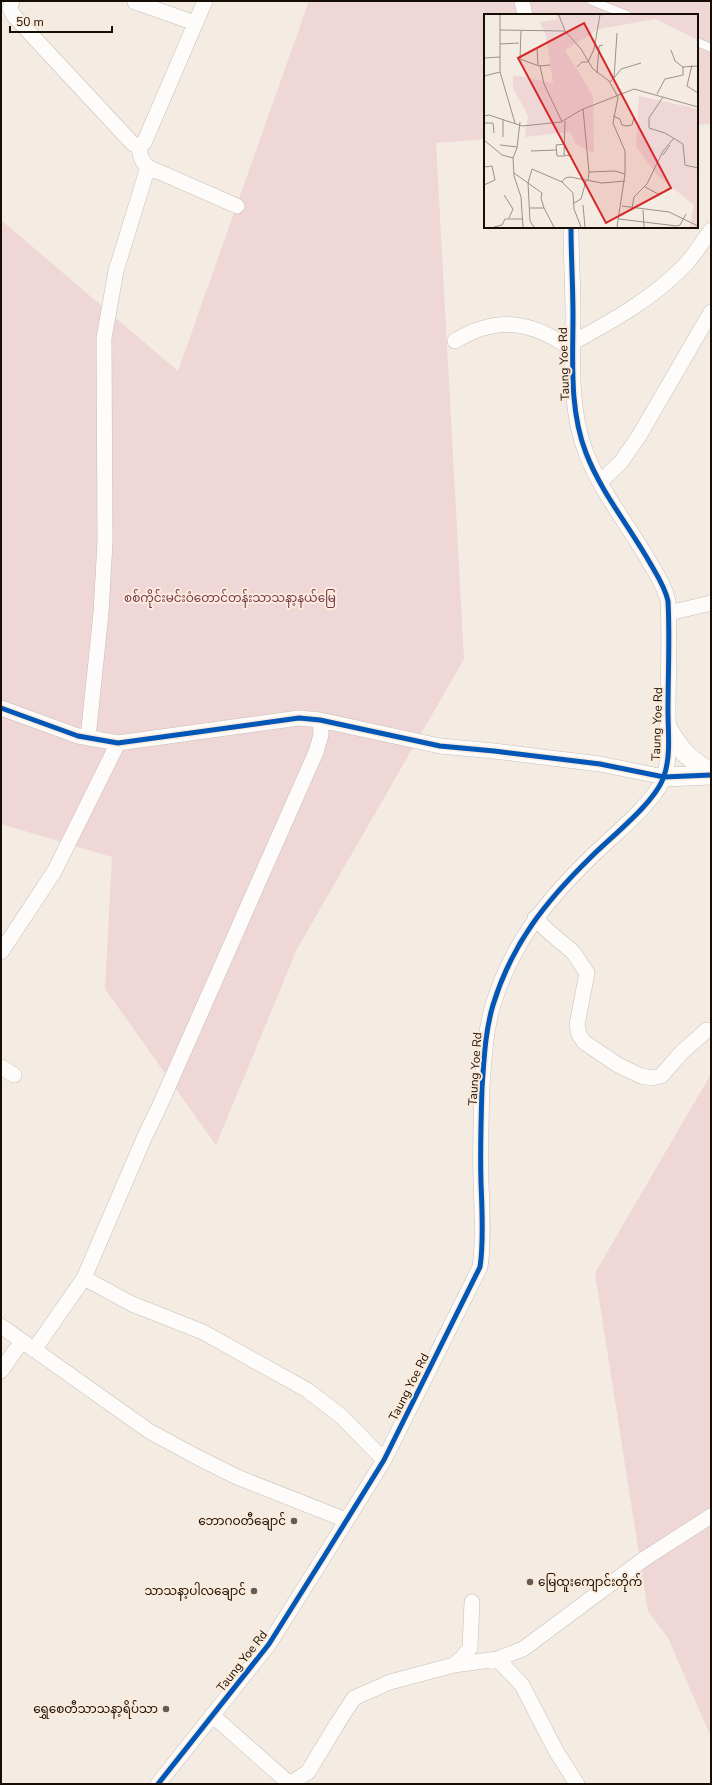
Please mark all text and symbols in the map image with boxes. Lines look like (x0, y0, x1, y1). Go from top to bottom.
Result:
scale bar (10, 8, 112, 34)
text: 50 m (16, 14, 44, 30)
inset map (484, 14, 698, 228)
street label: Taung Yoe Rd (555, 327, 573, 401)
park label: စစ်ကိုင်းမင်းဝံတောင်တန်းသာသနာ့နယ်မြေ (124, 589, 336, 608)
street label: Taung Yoe Rd (648, 687, 666, 761)
street label: Taung Yoe Rd (464, 1032, 486, 1106)
street label: Taung Yoe Rd (385, 1351, 433, 1423)
place label: ဘောဂဝတီချောင် (198, 1512, 286, 1531)
marker: ဘောဂဝတီချောင် (289, 1516, 299, 1526)
place label: မြေထူးကျောင်းတိုက် (538, 1573, 642, 1592)
marker: မြေထူးကျောင်းတိုက် (525, 1577, 535, 1587)
place label: သာသနာ့ပါလချောင် (144, 1582, 246, 1601)
marker: သာသနာ့ပါလချောင် (249, 1586, 259, 1596)
street label: Taung Yoe Rd (213, 1627, 271, 1695)
place label: ရွှေစေတီသာသနာ့ရိပ်သာ (33, 1700, 158, 1719)
marker: ရွှေစေတီသာသနာ့ရိပ်သာ (161, 1704, 171, 1714)

